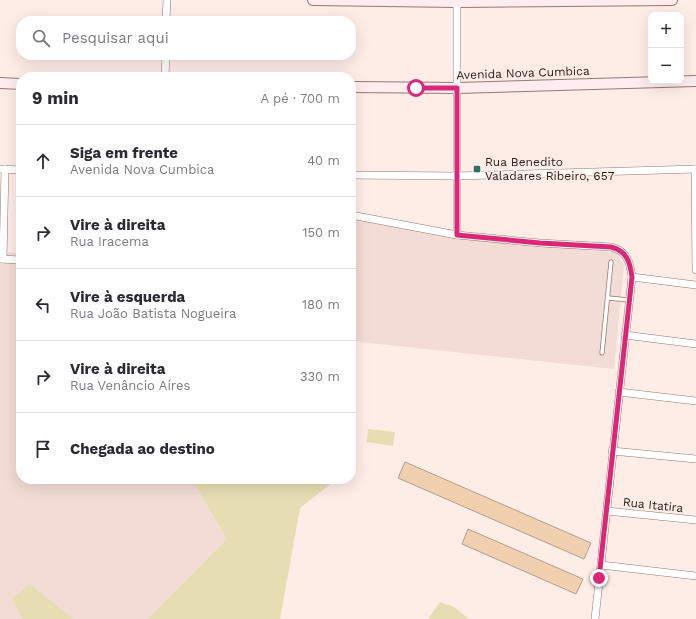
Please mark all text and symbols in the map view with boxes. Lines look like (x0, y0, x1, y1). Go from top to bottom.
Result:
map controls (648, 12, 684, 84)
button: + (648, 12, 684, 48)
search box (16, 16, 356, 60)
icon: search (30, 27, 52, 49)
text: Pesquisar aqui (62, 29, 169, 47)
button: − (648, 48, 684, 84)
street label: Avenida Nova Cumbica (456, 64, 590, 82)
route start (407, 79, 425, 97)
text: 9 min (32, 88, 79, 108)
text: A pé · 700 m (261, 91, 340, 106)
text: Siga em frente (70, 144, 178, 162)
icon: ahead (32, 150, 54, 172)
text: 40 m (307, 153, 340, 168)
place label: Rua Benedito Valadares Ribeiro, 657 (485, 155, 615, 183)
text: Avenida Nova Cumbica (70, 162, 214, 177)
marker: Rua Benedito Valadares Ribeiro, 657 (472, 164, 482, 174)
text: Vire à direita (70, 216, 165, 234)
icon: right (32, 222, 54, 244)
text: 150 m (302, 225, 340, 240)
text: Rua Iracema (70, 234, 149, 249)
text: Vire à esquerda (70, 288, 185, 306)
icon: left (32, 294, 54, 316)
text: 180 m (302, 297, 340, 312)
text: Rua João Batista Nogueira (70, 306, 236, 321)
text: Vire à direita (70, 360, 165, 378)
icon: right (32, 366, 54, 388)
text: 330 m (300, 369, 340, 384)
text: Rua Venâncio Aíres (70, 378, 190, 393)
icon: arrive (32, 438, 54, 460)
text: Chegada ao destino (70, 440, 215, 458)
street label: Rua Itatira (622, 495, 684, 515)
route end (590, 569, 608, 587)

